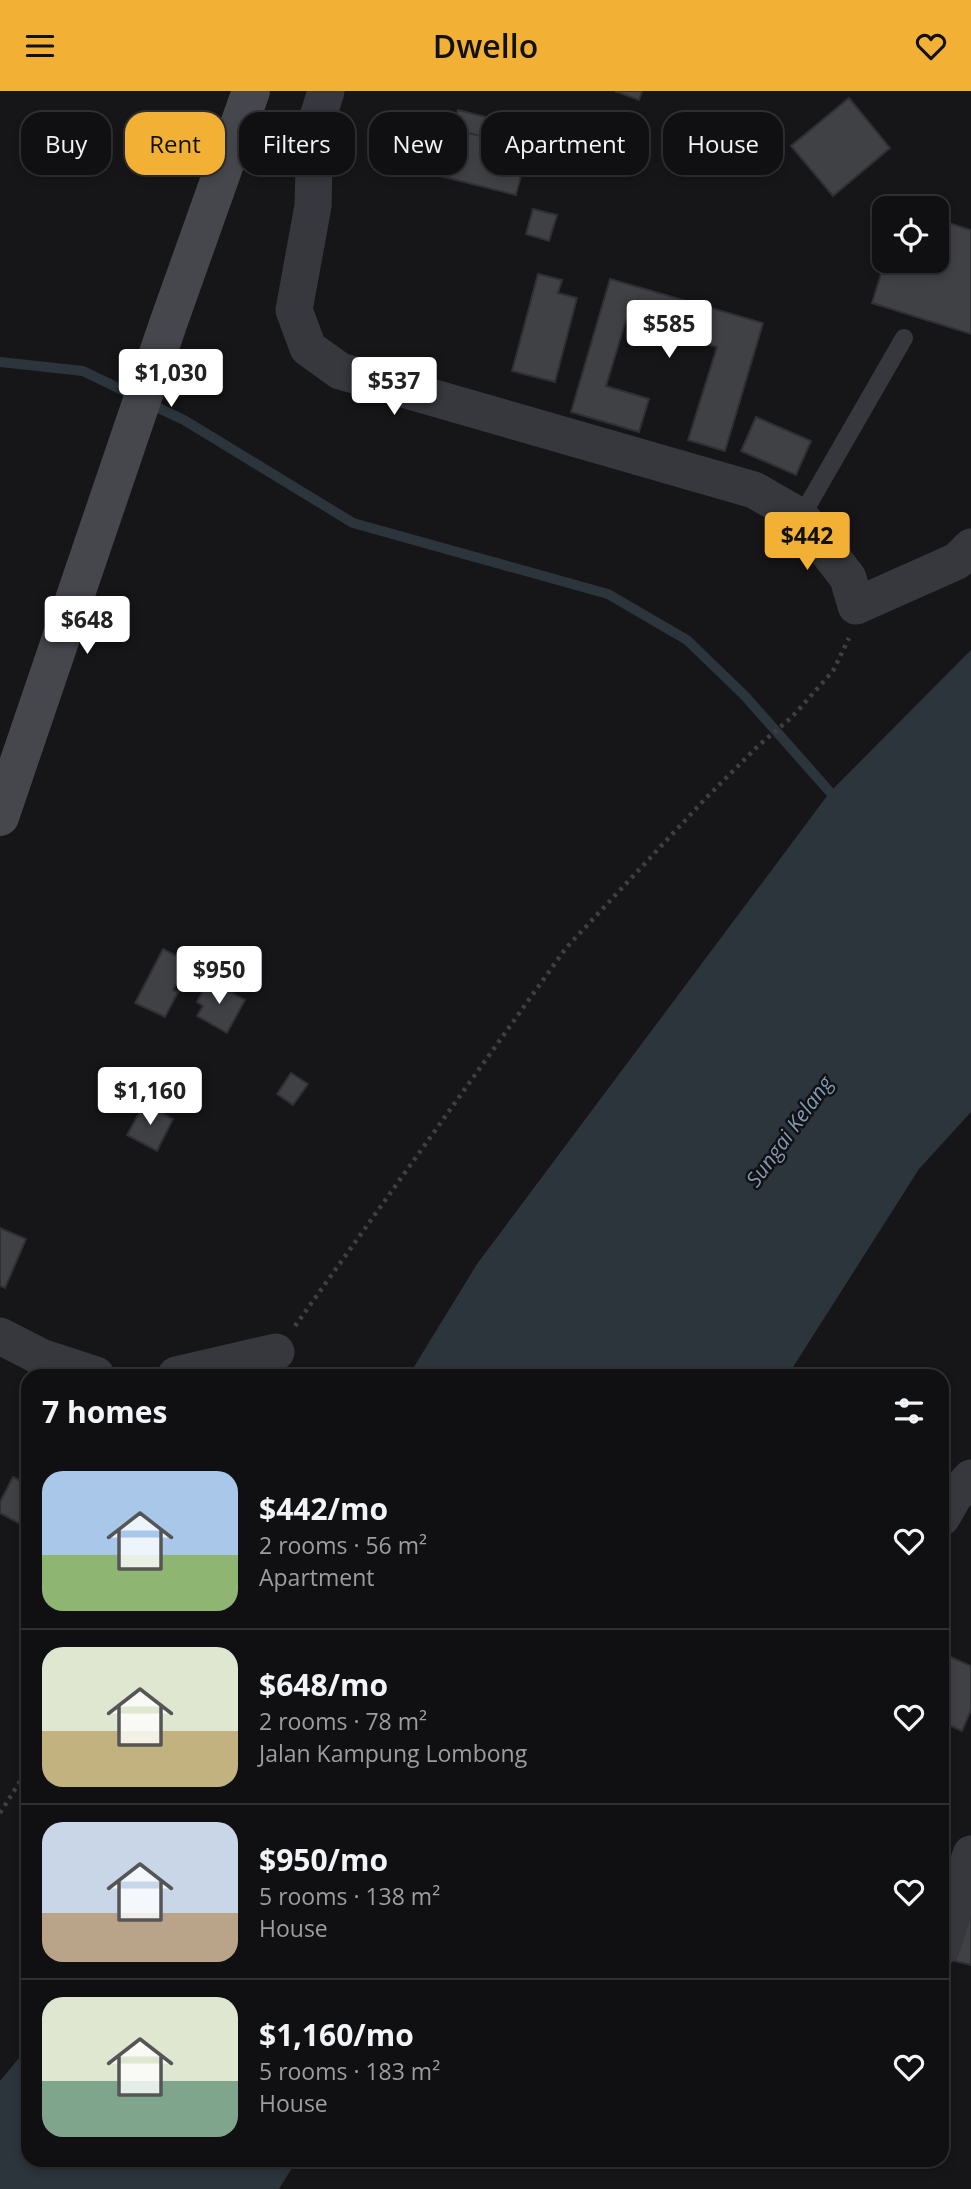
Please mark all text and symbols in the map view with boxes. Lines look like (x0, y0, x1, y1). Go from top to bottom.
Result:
text: Dwello (433, 24, 538, 67)
icon: menu (21, 27, 59, 65)
icon: heart (912, 27, 950, 65)
chip: Buy (21, 112, 111, 175)
chip: Rent (125, 112, 225, 175)
chip: Filters (239, 112, 355, 175)
chip: New (369, 112, 467, 175)
chip: Apartment (481, 112, 649, 175)
chip: House (663, 112, 783, 175)
map controls (872, 196, 949, 273)
button: locate (872, 196, 949, 273)
pin: $585 (628, 301, 710, 360)
text: $585 (643, 307, 695, 339)
pin: $1,030 (114, 349, 228, 409)
text: $1,030 (135, 356, 207, 388)
pin: $537 (353, 357, 435, 417)
text: $537 (368, 364, 420, 396)
pin: $442 (766, 512, 848, 572)
text: $442 (781, 519, 833, 551)
pin: $648 (46, 596, 128, 656)
text: $648 (61, 603, 113, 635)
pin: $950 (178, 947, 260, 1006)
text: $950 (193, 953, 245, 985)
pin: $1,160 (93, 1067, 207, 1127)
water label: Sungai Kelang (739, 1069, 839, 1192)
text: $1,160 (114, 1074, 186, 1106)
text: 7 homes (42, 1391, 167, 1432)
icon: filters (890, 1392, 928, 1430)
text: $442/mo (259, 1488, 388, 1529)
icon: home (98, 1499, 182, 1583)
icon: heart (890, 1522, 928, 1560)
text: 2 rooms · 56 m² (259, 1529, 427, 1561)
text: Apartment (259, 1561, 375, 1593)
text: $648/mo (259, 1664, 388, 1705)
icon: home (98, 1675, 182, 1759)
icon: heart (890, 1698, 928, 1736)
text: 2 rooms · 78 m² (259, 1705, 427, 1737)
text: Jalan Kampung Lombong (259, 1737, 527, 1769)
text: $950/mo (259, 1839, 388, 1880)
icon: home (98, 1850, 182, 1934)
icon: heart (890, 1873, 928, 1911)
text: 5 rooms · 138 m² (259, 1880, 440, 1912)
text: House (259, 1912, 328, 1944)
text: $1,160/mo (259, 2014, 414, 2055)
icon: home (98, 2025, 182, 2109)
icon: heart (890, 2048, 928, 2086)
text: 5 rooms · 183 m² (259, 2055, 440, 2087)
text: House (259, 2087, 328, 2119)

